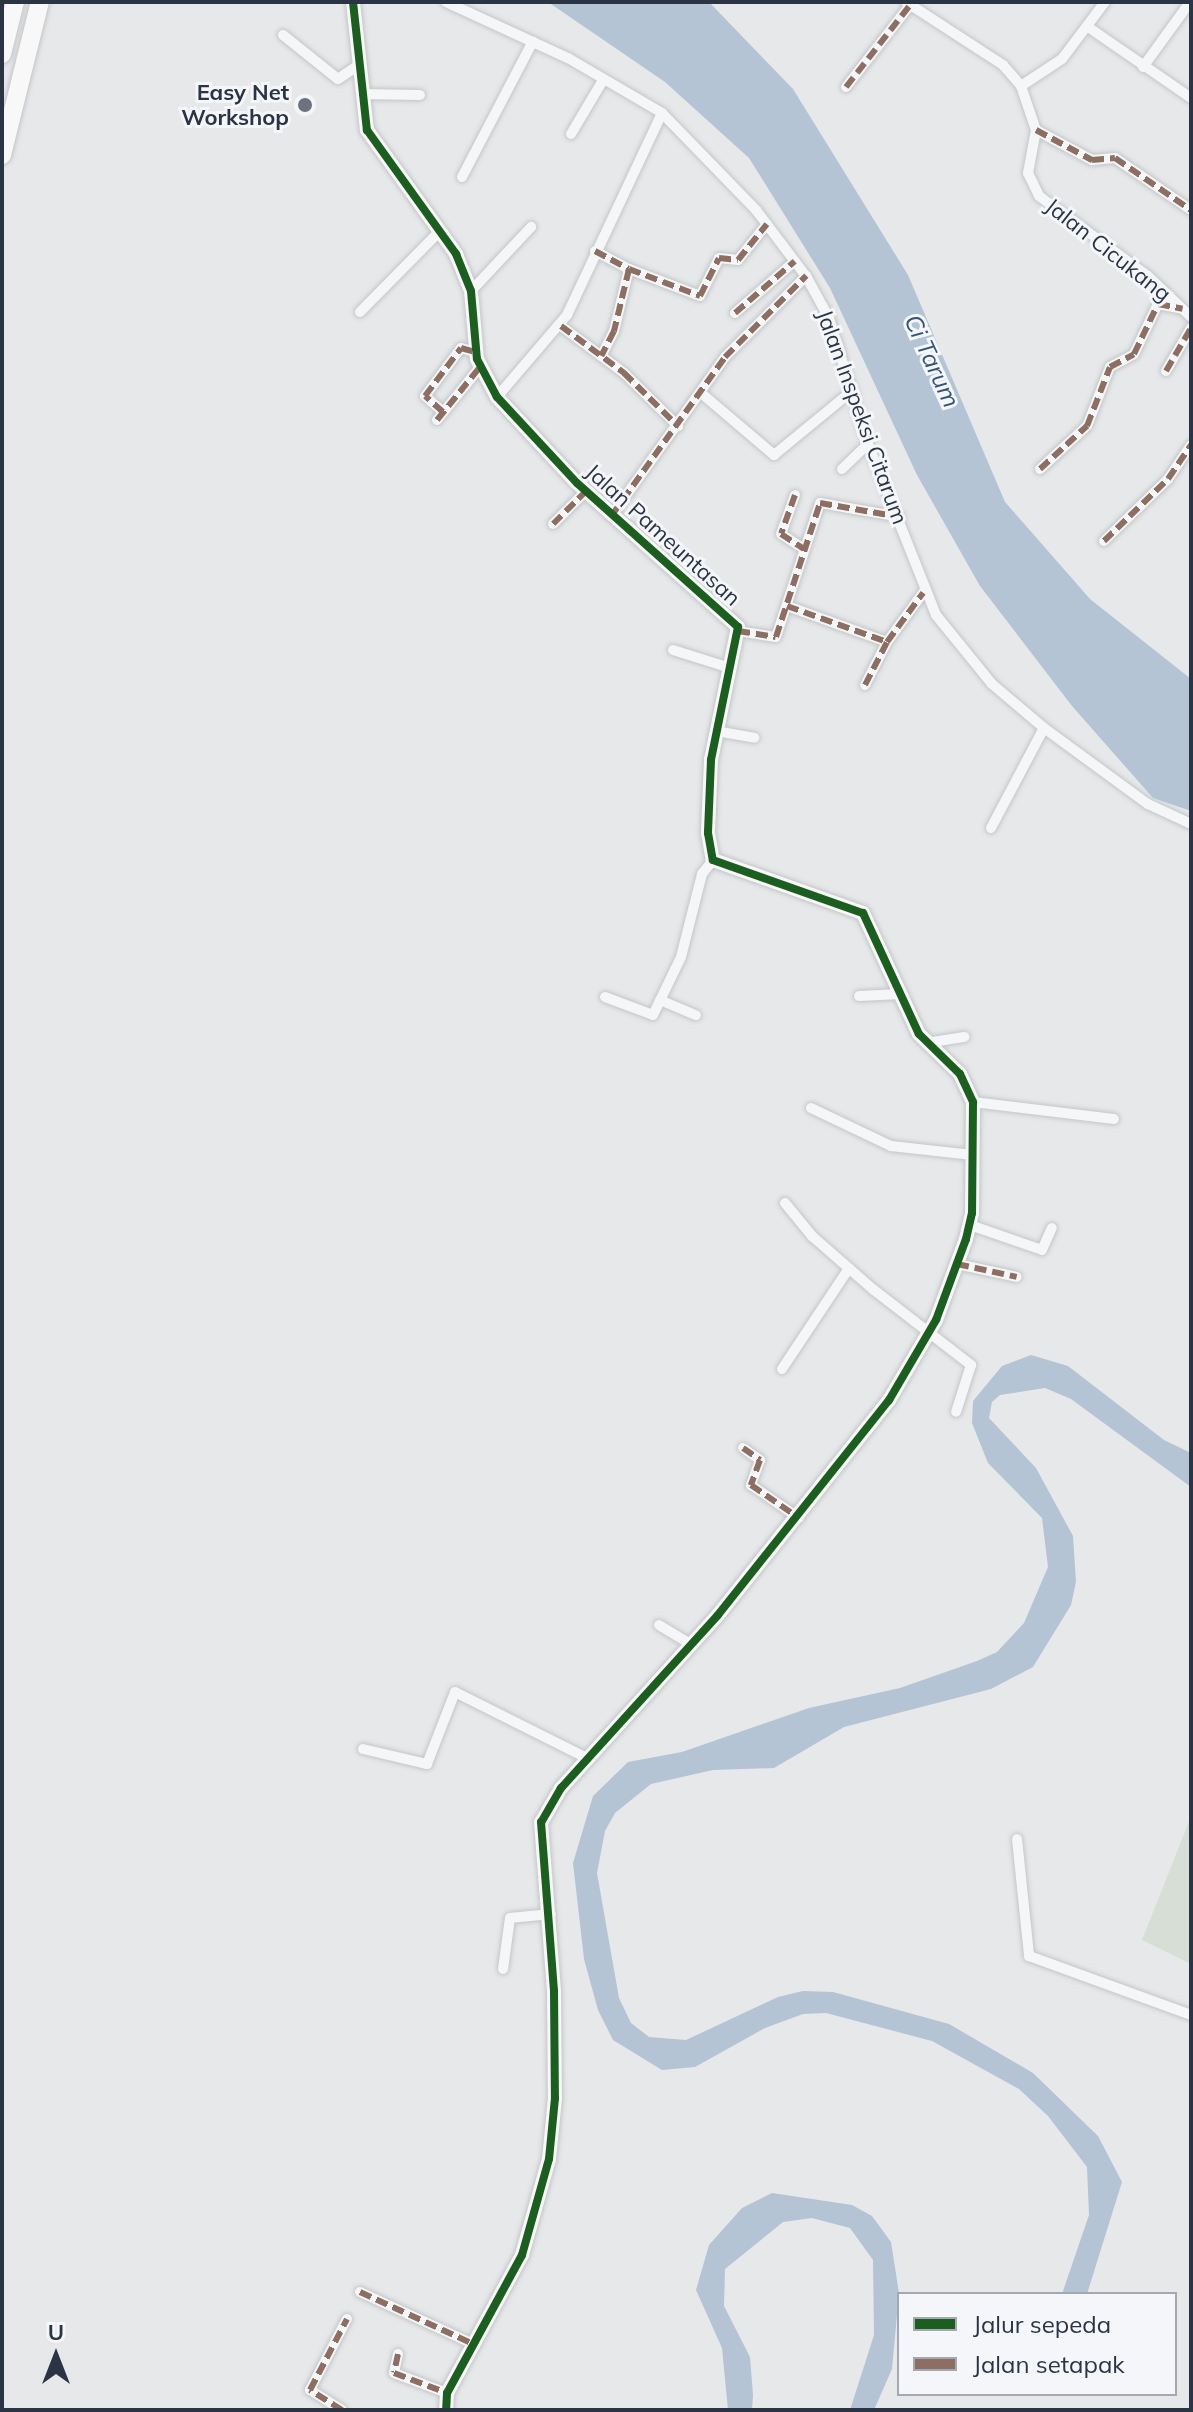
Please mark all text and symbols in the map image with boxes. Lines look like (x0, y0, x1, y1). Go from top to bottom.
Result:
place label: Easy Net Workshop (181, 79, 289, 130)
marker: Easy Net Workshop (296, 96, 314, 114)
street label: Jalan Cicukang (1040, 193, 1176, 307)
street label: Jalan Inspeksi Citarum (811, 306, 913, 528)
water label: Ci Tarum (898, 310, 966, 412)
street label: Jalan Pameuntasan (580, 459, 746, 611)
legend (897, 2292, 1177, 2396)
text: Jalur sepeda (973, 2309, 1111, 2339)
north arrow (16, 2316, 96, 2396)
text: U (48, 2318, 64, 2346)
text: Jalan setapak (973, 2349, 1125, 2379)

